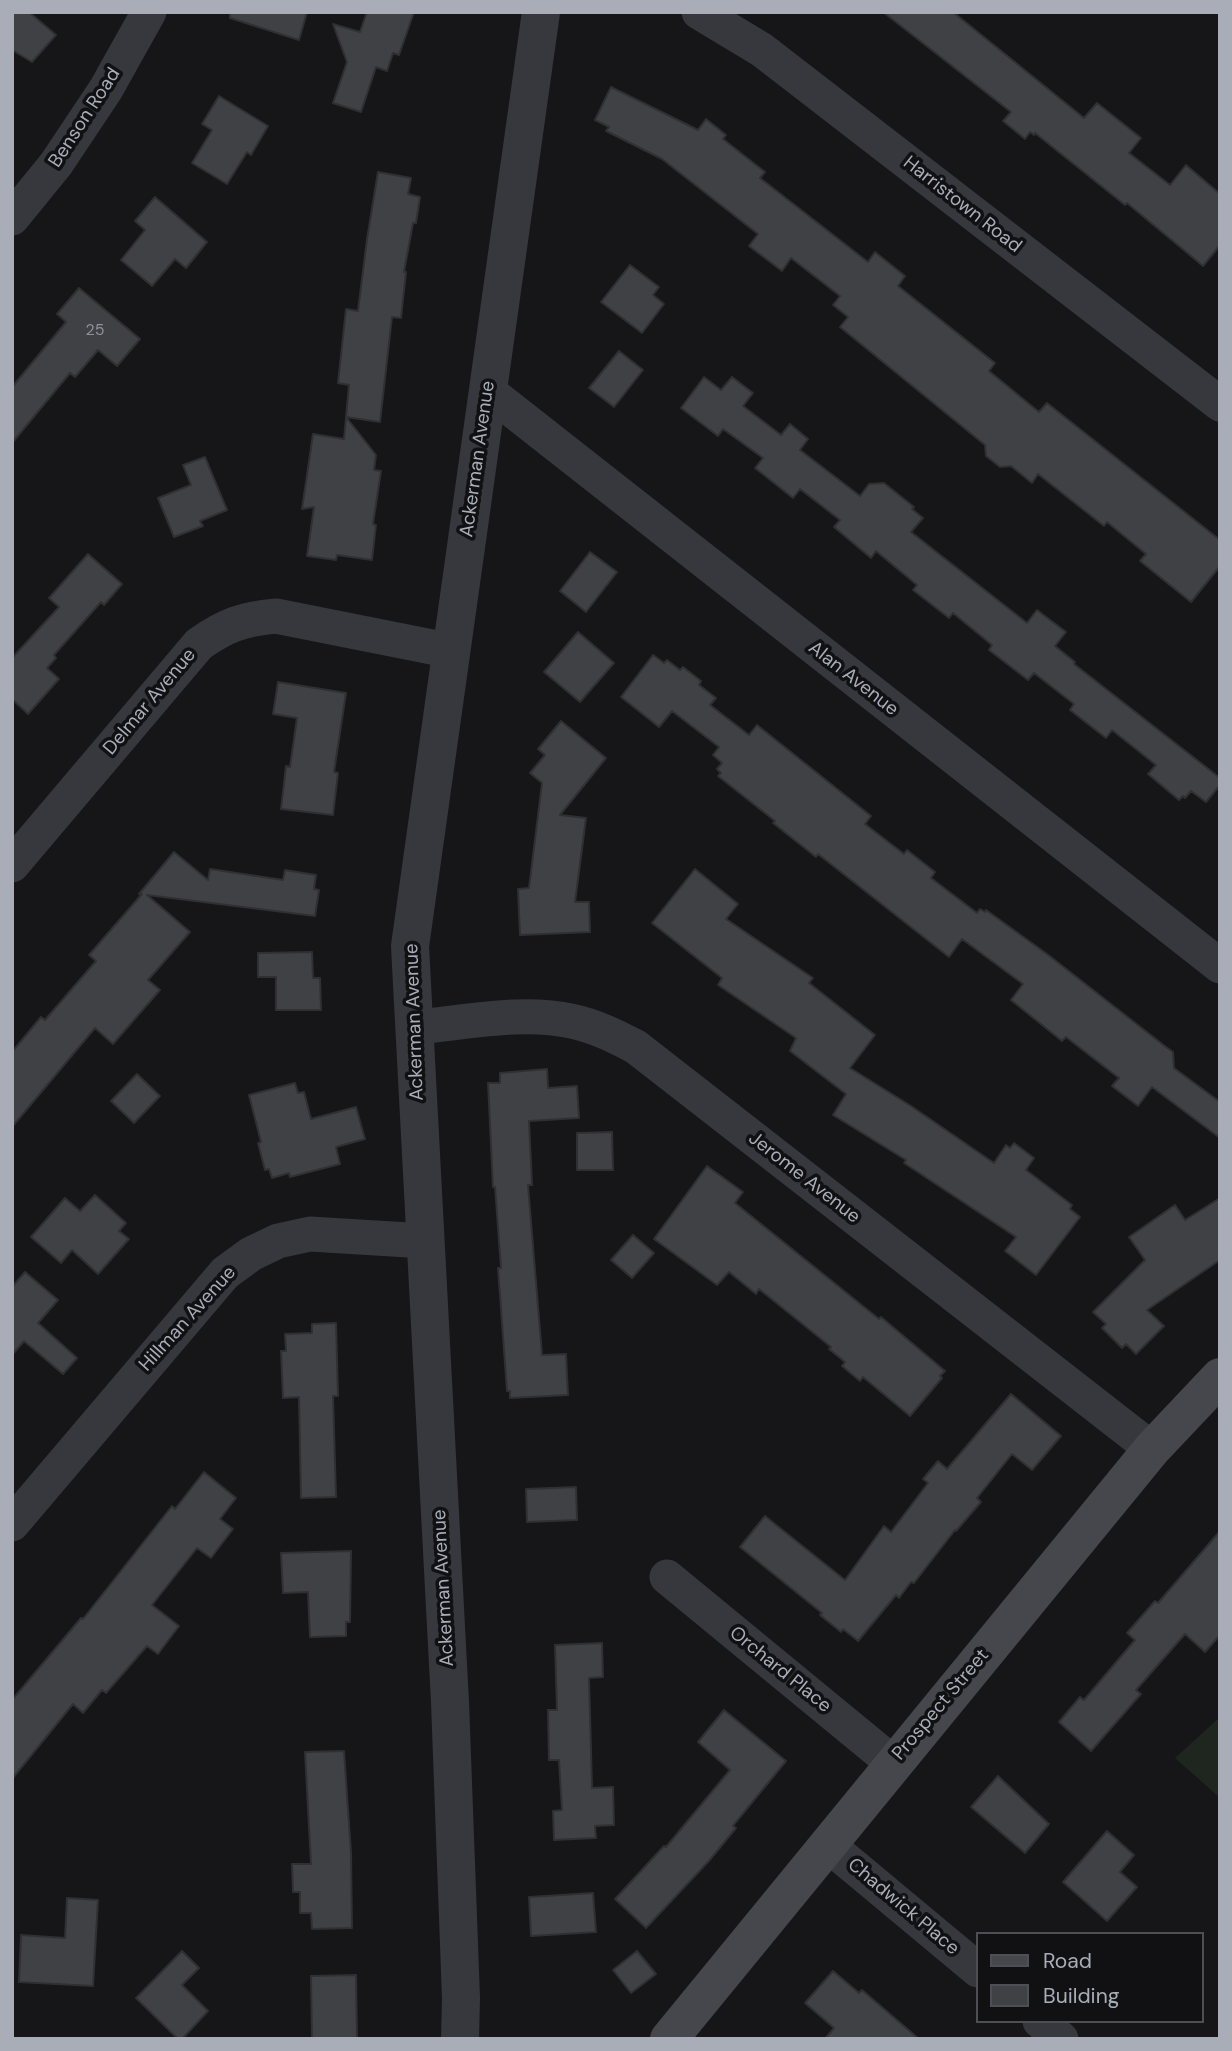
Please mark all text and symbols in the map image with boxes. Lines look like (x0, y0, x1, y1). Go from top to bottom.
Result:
street label: Benson Road (44, 64, 126, 172)
street label: Harristown Road (898, 152, 1026, 258)
house number: 25 (86, 321, 104, 341)
street label: Ackerman Avenue (456, 379, 500, 539)
street label: Alan Avenue (804, 637, 902, 721)
street label: Delmar Avenue (99, 644, 201, 760)
street label: Ackerman Avenue (401, 943, 429, 1101)
street label: Jerome Avenue (744, 1127, 864, 1229)
street label: Hillman Avenue (135, 1262, 241, 1376)
street label: Ackerman Avenue (428, 1509, 460, 1667)
street label: Orchard Place (724, 1622, 836, 1718)
street label: Prospect Street (888, 1645, 994, 1765)
street label: Chadwick Place (843, 1854, 963, 1960)
legend (976, 1932, 1204, 2023)
text: Road (1043, 1947, 1092, 1975)
text: Building (1043, 1982, 1119, 2010)

